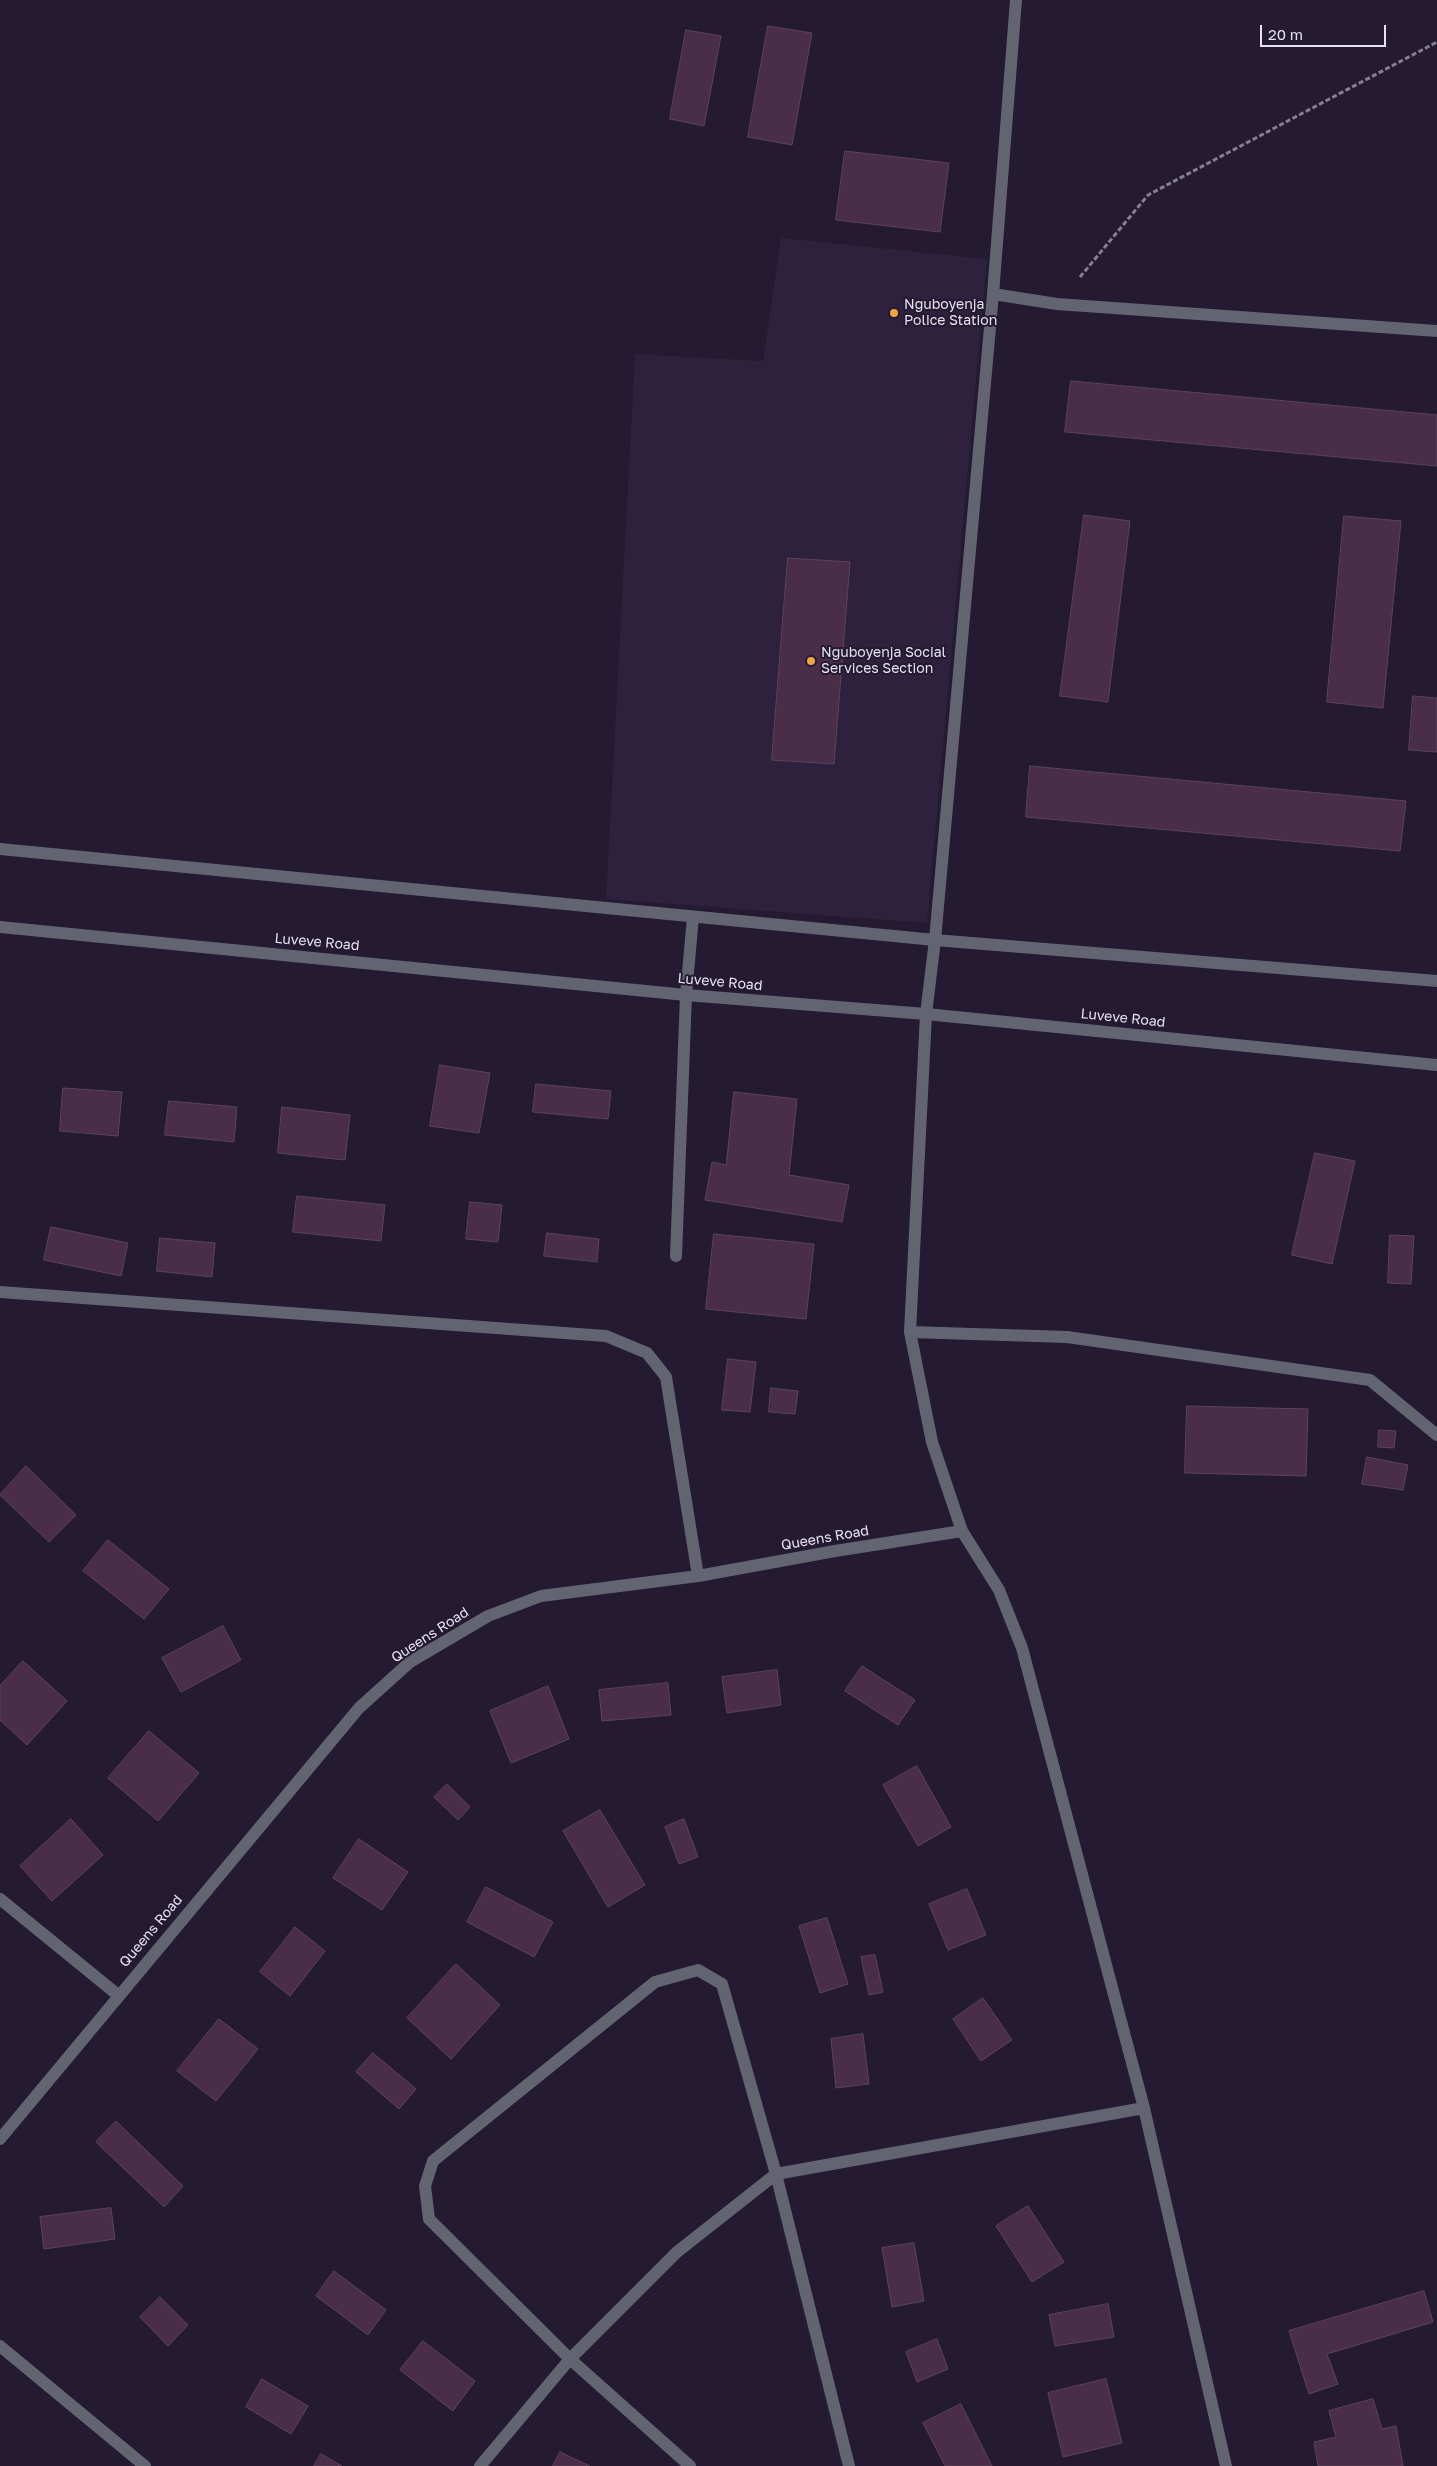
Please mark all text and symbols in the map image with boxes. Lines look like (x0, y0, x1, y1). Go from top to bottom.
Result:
scale bar (1262, 15, 1388, 47)
text: 20 m (1268, 25, 1303, 43)
place label: Nguboyenja Police Station (904, 297, 997, 330)
marker: Nguboyenja Police Station (888, 307, 900, 319)
place label: Nguboyenja Social Services Section (821, 645, 946, 678)
marker: Nguboyenja Social Services Section (805, 655, 817, 667)
street label: Luveve Road (274, 930, 360, 954)
street label: Luveve Road (677, 970, 763, 994)
street label: Luveve Road (1080, 1005, 1166, 1031)
street label: Queens Road (780, 1522, 870, 1554)
street label: Queens Road (388, 1604, 472, 1666)
street label: Queens Road (116, 1892, 186, 1970)

